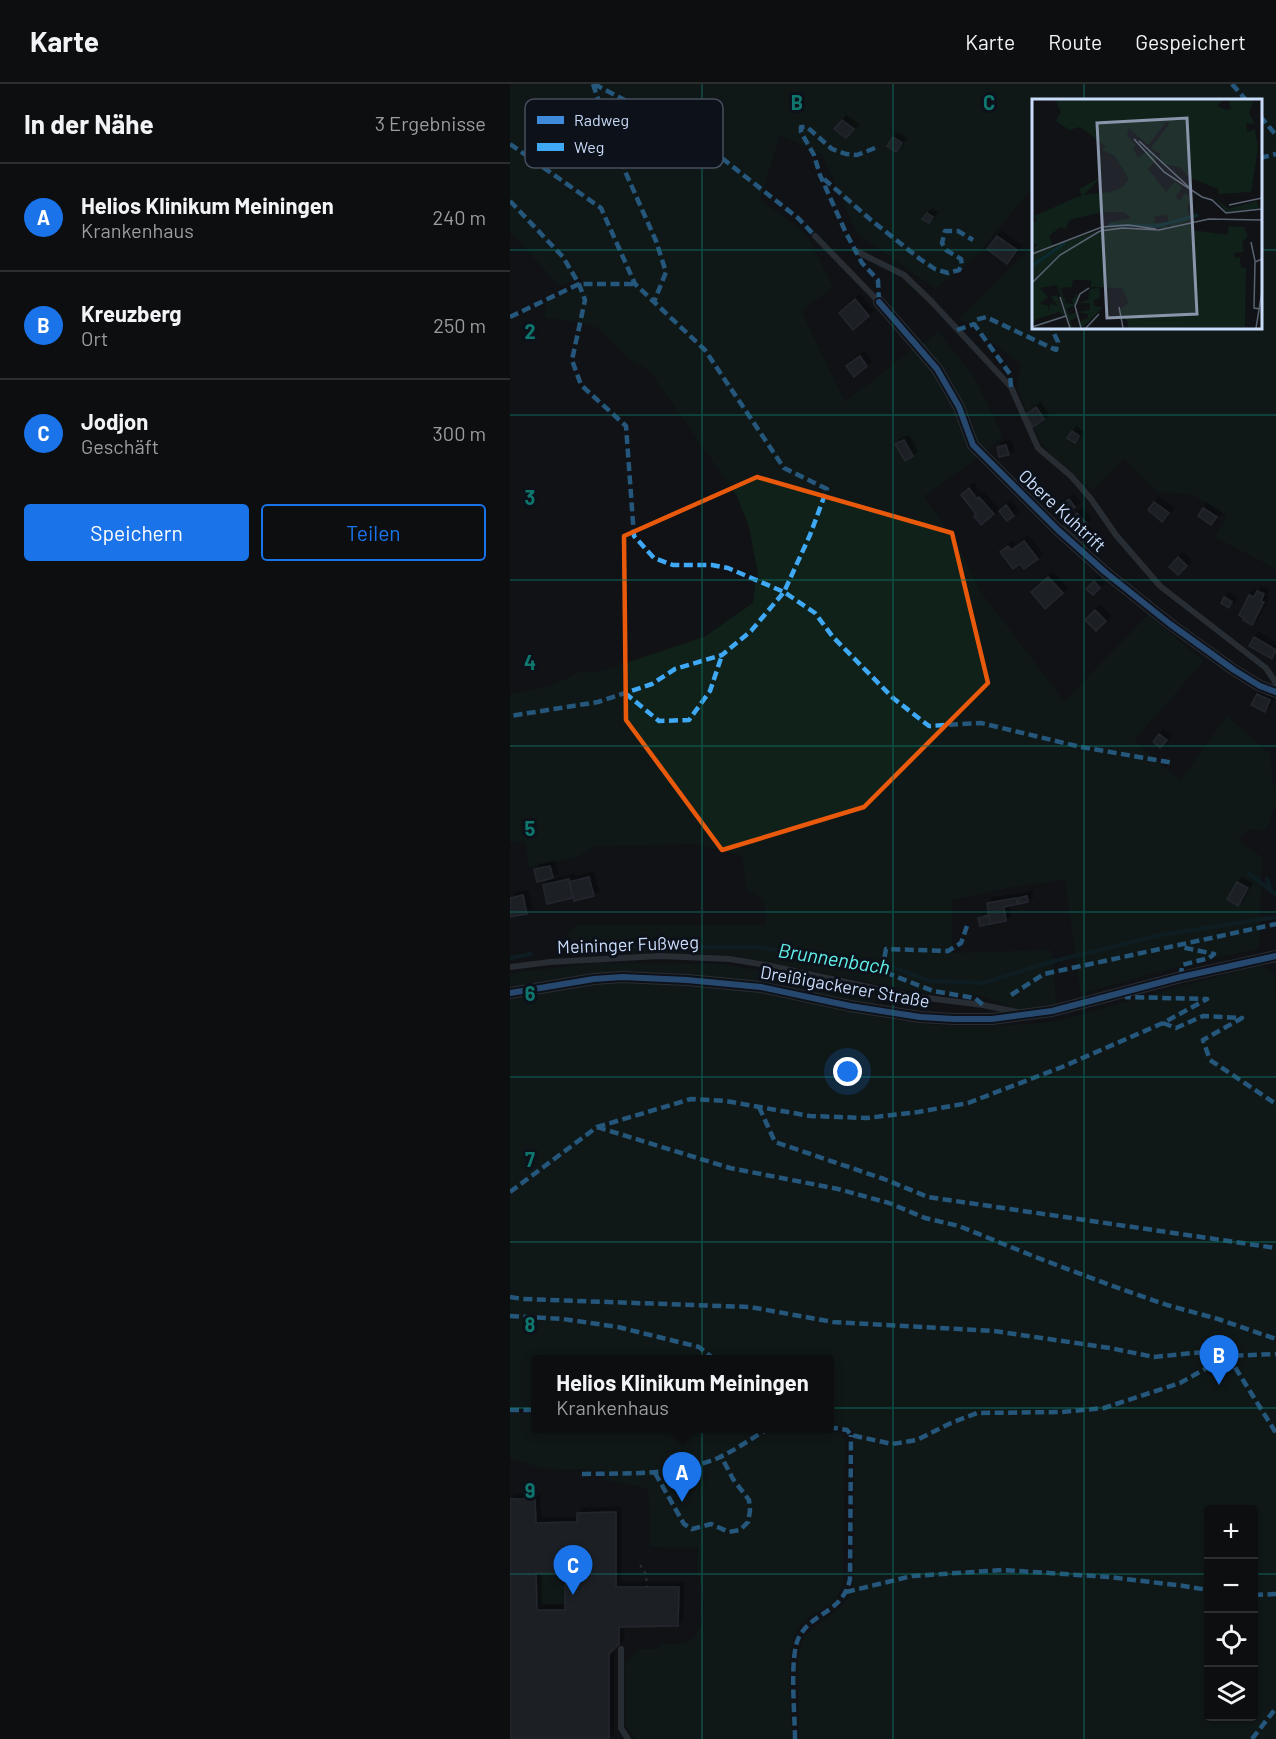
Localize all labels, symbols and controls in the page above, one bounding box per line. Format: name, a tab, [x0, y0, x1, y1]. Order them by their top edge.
text: Karte	[30, 24, 99, 58]
text: Karte	[965, 29, 1015, 54]
text: Route	[1048, 29, 1102, 54]
text: Gespeichert	[1135, 29, 1246, 54]
text: B	[791, 90, 803, 114]
text: C	[983, 90, 995, 114]
legend	[525, 99, 723, 168]
inset map	[1032, 99, 1261, 328]
text: In der Nähe	[24, 108, 154, 139]
text: Radweg	[574, 110, 629, 129]
text: 3 Ergebnisse	[375, 111, 486, 135]
text: Weg	[574, 137, 604, 156]
text: Helios Klinikum Meiningen	[81, 192, 334, 218]
text: A	[37, 205, 50, 229]
text: 240 m	[432, 205, 486, 229]
text: Krankenhaus	[81, 218, 194, 242]
text: Kreuzberg	[81, 300, 182, 326]
text: B	[37, 313, 50, 337]
text: 250 m	[433, 313, 486, 337]
text: 2	[524, 319, 536, 343]
text: Ort	[81, 326, 108, 350]
text: Jodjon	[81, 408, 148, 434]
text: C	[37, 421, 50, 445]
text: 300 m	[433, 421, 486, 445]
text: Geschäft	[81, 434, 159, 458]
street label: Obere Kuhtrift	[1015, 464, 1111, 556]
text: 3	[525, 485, 535, 509]
button: Speichern	[24, 504, 249, 561]
button: Teilen	[261, 504, 486, 561]
text: 4	[524, 650, 536, 674]
text: 5	[525, 816, 536, 840]
street label: Meininger Fußweg	[557, 931, 699, 957]
water label: Brunnenbach	[777, 937, 892, 979]
street label: Dreißigackerer Straße	[759, 960, 932, 1012]
text: 6	[525, 981, 536, 1005]
your location	[833, 1057, 862, 1086]
text: 7	[525, 1147, 535, 1171]
text: 8	[525, 1312, 536, 1336]
pin: B	[1200, 1336, 1238, 1385]
popup	[531, 1355, 834, 1433]
text: Helios Klinikum Meiningen	[556, 1369, 809, 1395]
text: Krankenhaus	[556, 1395, 669, 1419]
pin: A	[662, 1452, 702, 1502]
text: 9	[525, 1478, 535, 1502]
map controls	[1204, 1505, 1258, 1721]
button: +	[1204, 1505, 1258, 1559]
pin: C	[554, 1546, 592, 1595]
button: −	[1204, 1559, 1258, 1613]
button: locate	[1204, 1613, 1258, 1667]
button: layers	[1204, 1667, 1258, 1721]

